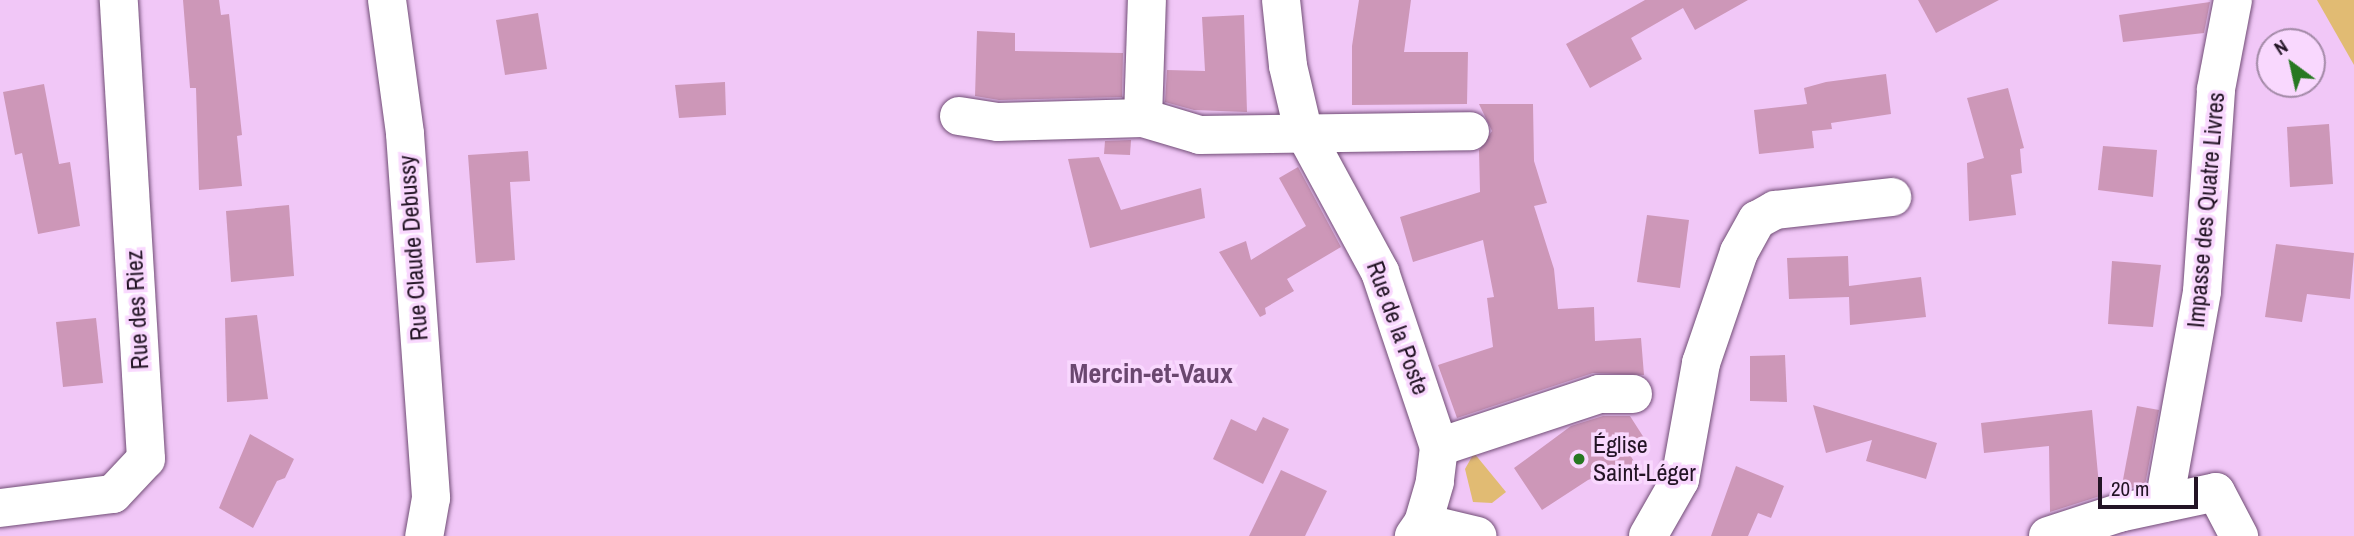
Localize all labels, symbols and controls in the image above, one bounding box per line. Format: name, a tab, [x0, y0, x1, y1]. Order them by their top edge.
north arrow	[2256, 28, 2326, 98]
text: N	[2269, 33, 2292, 61]
street label: Impasse des Quatre Livres	[2181, 91, 2231, 329]
street label: Rue Claude Debussy	[392, 154, 434, 342]
street label: Rue des Riez	[119, 250, 155, 370]
street label: Rue de la Poste	[1361, 257, 1435, 399]
district label: Mercin-et-Vaux	[1069, 356, 1233, 390]
place label: Église Saint-Léger	[1593, 431, 1696, 487]
marker: Église Saint-Léger	[1571, 451, 1587, 467]
scale bar	[2102, 462, 2202, 506]
text: 20 m	[2111, 474, 2149, 503]

